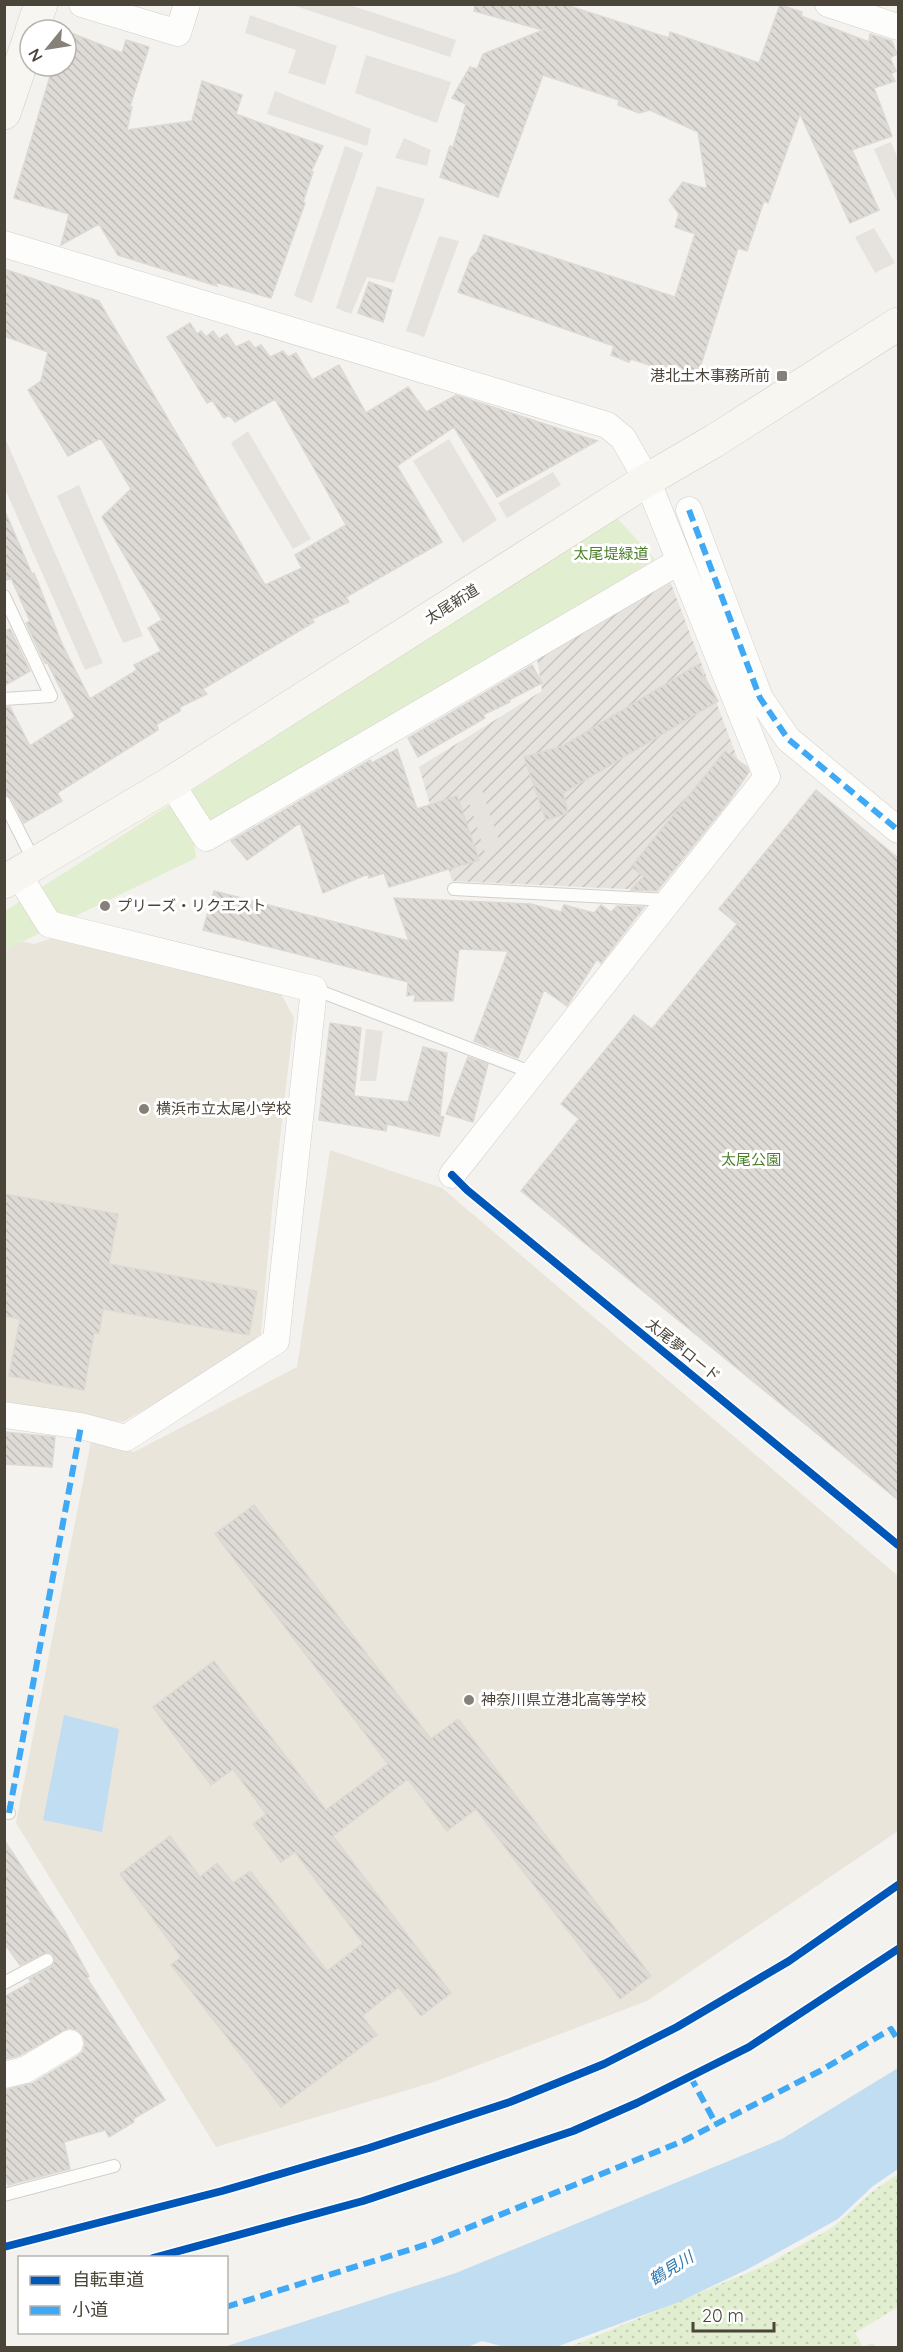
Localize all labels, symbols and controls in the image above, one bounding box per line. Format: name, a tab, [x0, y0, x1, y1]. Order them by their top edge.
north arrow	[18, 18, 78, 78]
text: N	[23, 45, 47, 66]
place label: 港北土木事務所前	[650, 366, 770, 385]
marker: 港北土木事務所前	[775, 369, 789, 383]
park label: 太尾堤緑道	[573, 544, 649, 563]
street label: 太尾新道	[421, 580, 482, 628]
place label: プリーズ・リクエスト	[117, 896, 266, 915]
marker: プリーズ・リクエスト	[98, 899, 112, 913]
place label: 横浜市立太尾小学校	[156, 1099, 291, 1118]
marker: 横浜市立太尾小学校	[137, 1102, 151, 1116]
park label: 太尾公園	[721, 1150, 781, 1169]
street label: 太尾夢ロード	[642, 1314, 724, 1385]
place label: 神奈川県立港北高等学校	[481, 1690, 646, 1709]
marker: 神奈川県立港北高等学校	[462, 1693, 476, 1707]
water label: 鶴見川	[645, 2246, 698, 2289]
legend	[18, 2256, 228, 2334]
text: 自転車道	[72, 2268, 144, 2291]
scale bar	[693, 2295, 774, 2333]
text: 小道	[72, 2298, 108, 2321]
text: 20 m	[702, 2304, 744, 2327]

